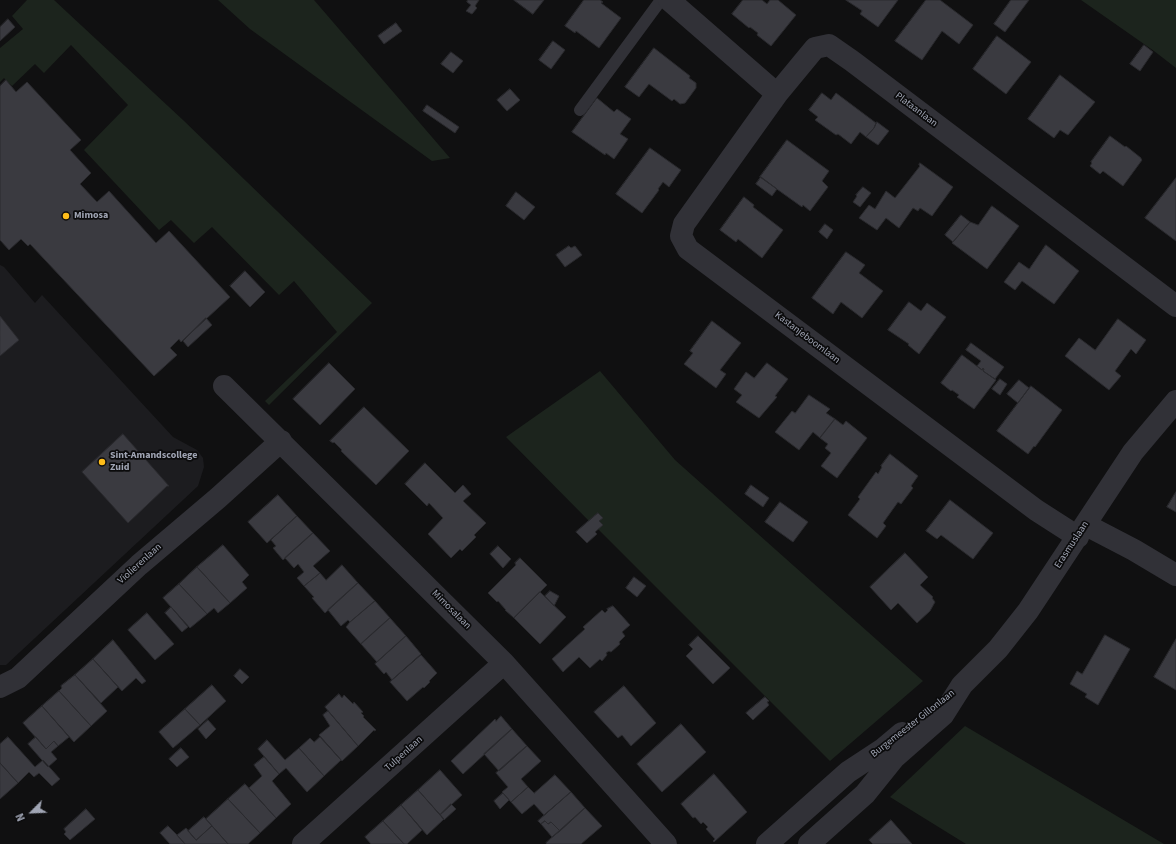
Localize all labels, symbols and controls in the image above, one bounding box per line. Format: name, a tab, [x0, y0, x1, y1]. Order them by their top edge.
street label: Plataanlaan	[892, 90, 940, 130]
place label: Mimosa	[74, 210, 108, 222]
marker: Mimosa	[61, 211, 71, 221]
street label: Kastanjeboomlaan	[772, 310, 842, 366]
place label: Sint-Amandscollege Zuid	[110, 450, 197, 474]
marker: Sint-Amandscollege Zuid	[97, 457, 107, 467]
street label: Erasmuslaan	[1052, 519, 1092, 571]
street label: Violierenlaan	[116, 541, 164, 587]
street label: Mimosalaan	[429, 588, 473, 632]
street label: Burgemeester Gillonlaan	[869, 688, 957, 760]
street label: Tulpenlaan	[383, 734, 425, 774]
north arrow	[12, 792, 52, 832]
text: N	[12, 811, 29, 823]

